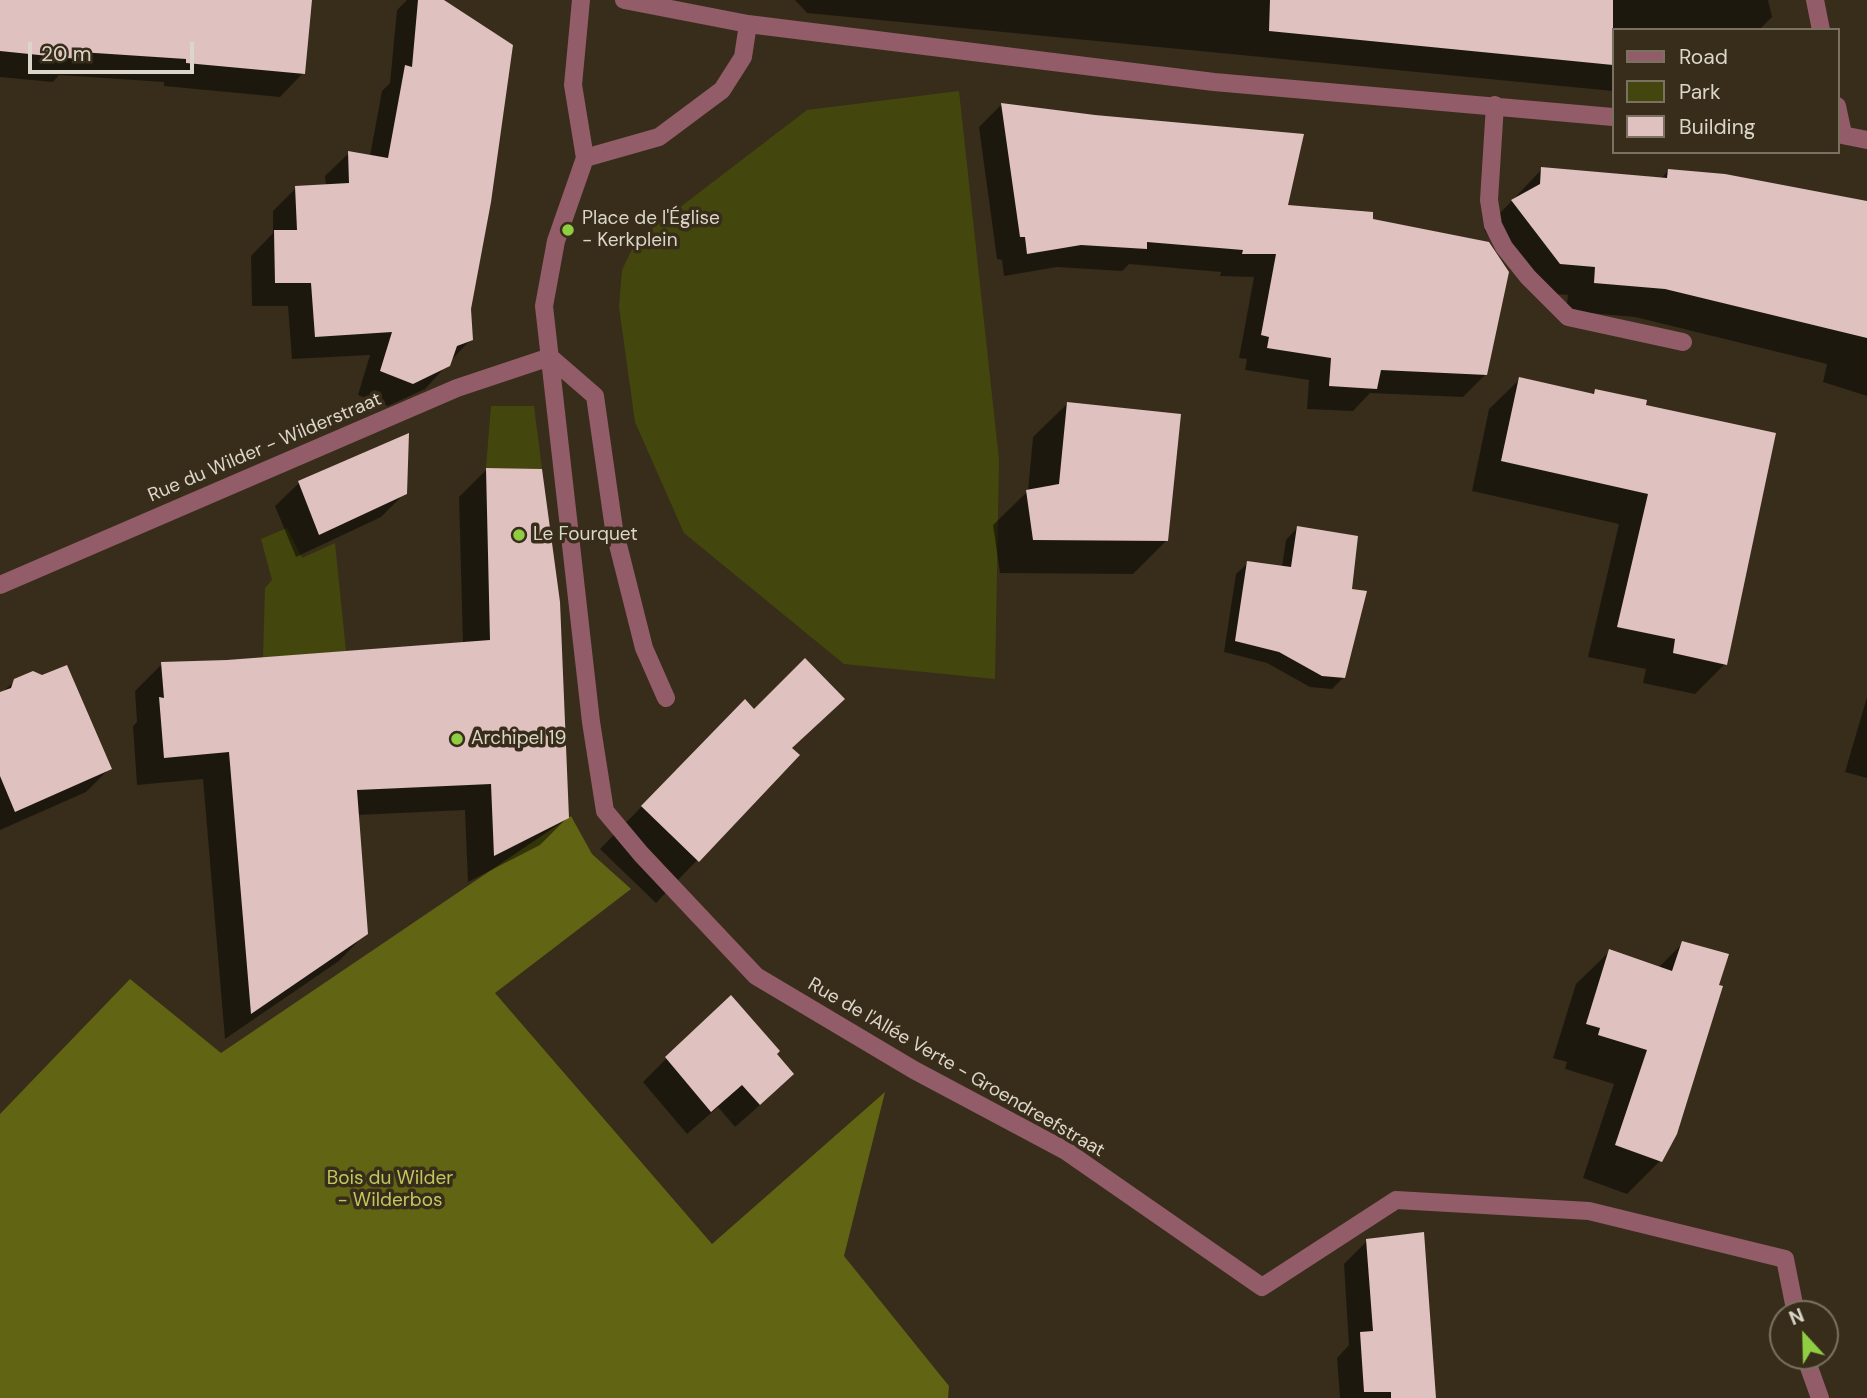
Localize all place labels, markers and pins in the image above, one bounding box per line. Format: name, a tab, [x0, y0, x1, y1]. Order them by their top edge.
place label: Place de l'Église - Kerkplein	[582, 208, 720, 252]
marker: Place de l'Église - Kerkplein	[560, 222, 576, 238]
place label: Le Fourquet	[533, 524, 638, 546]
marker: Le Fourquet	[511, 527, 527, 543]
place label: Archipel 19	[471, 728, 566, 750]
marker: Archipel 19	[449, 731, 465, 747]

